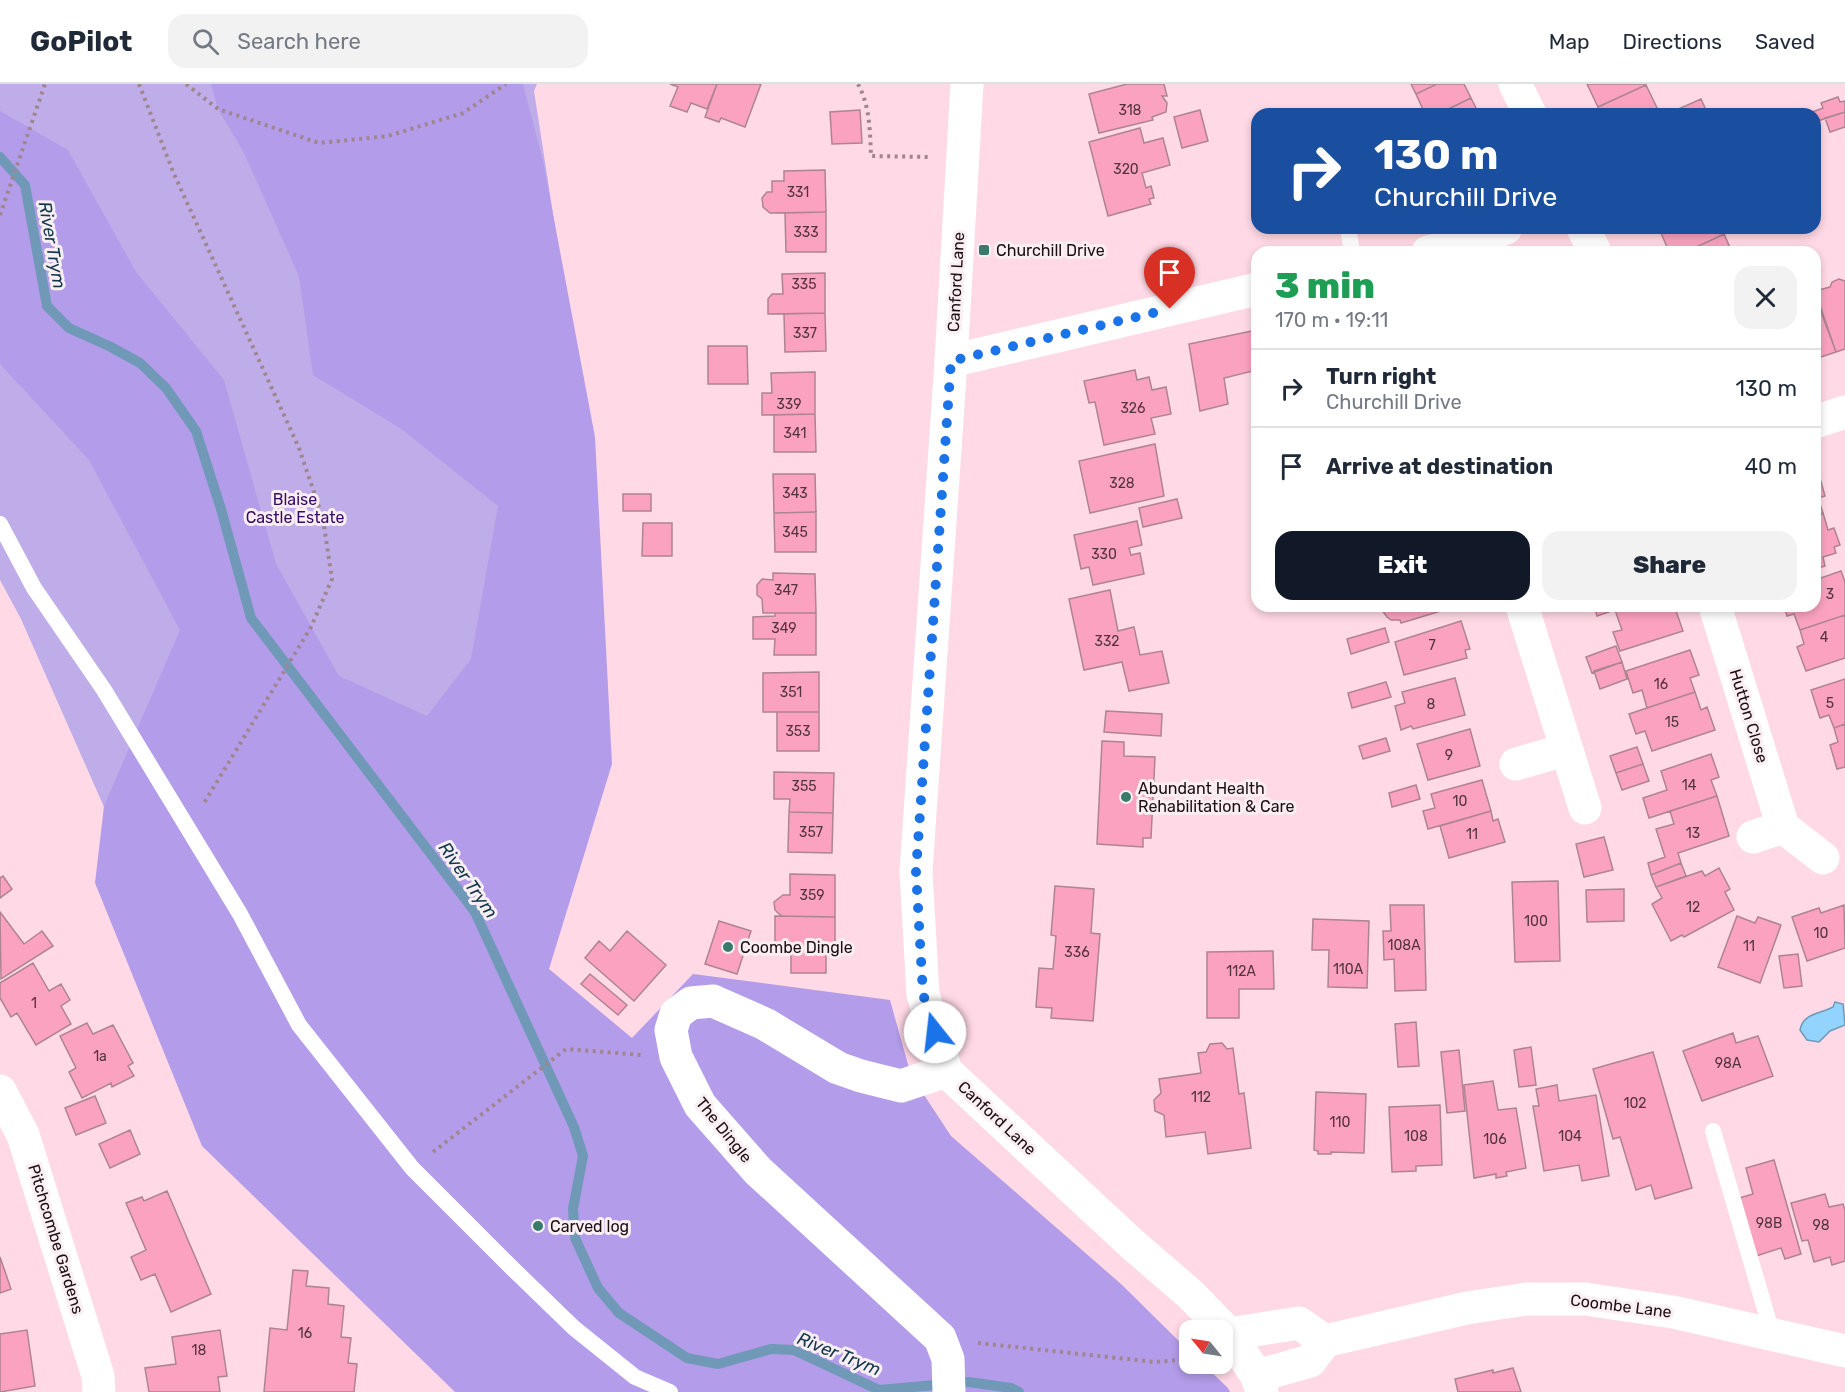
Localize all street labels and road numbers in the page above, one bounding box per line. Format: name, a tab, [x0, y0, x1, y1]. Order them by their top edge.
street label: Canford Lane	[944, 231, 968, 332]
street label: Hutton Close	[1726, 667, 1772, 765]
street label: Canford Lane	[954, 1077, 1040, 1159]
street label: The Dingle	[692, 1093, 756, 1167]
street label: Pitchcombe Gardens	[24, 1162, 88, 1316]
street label: Coombe Lane	[1569, 1290, 1673, 1322]

